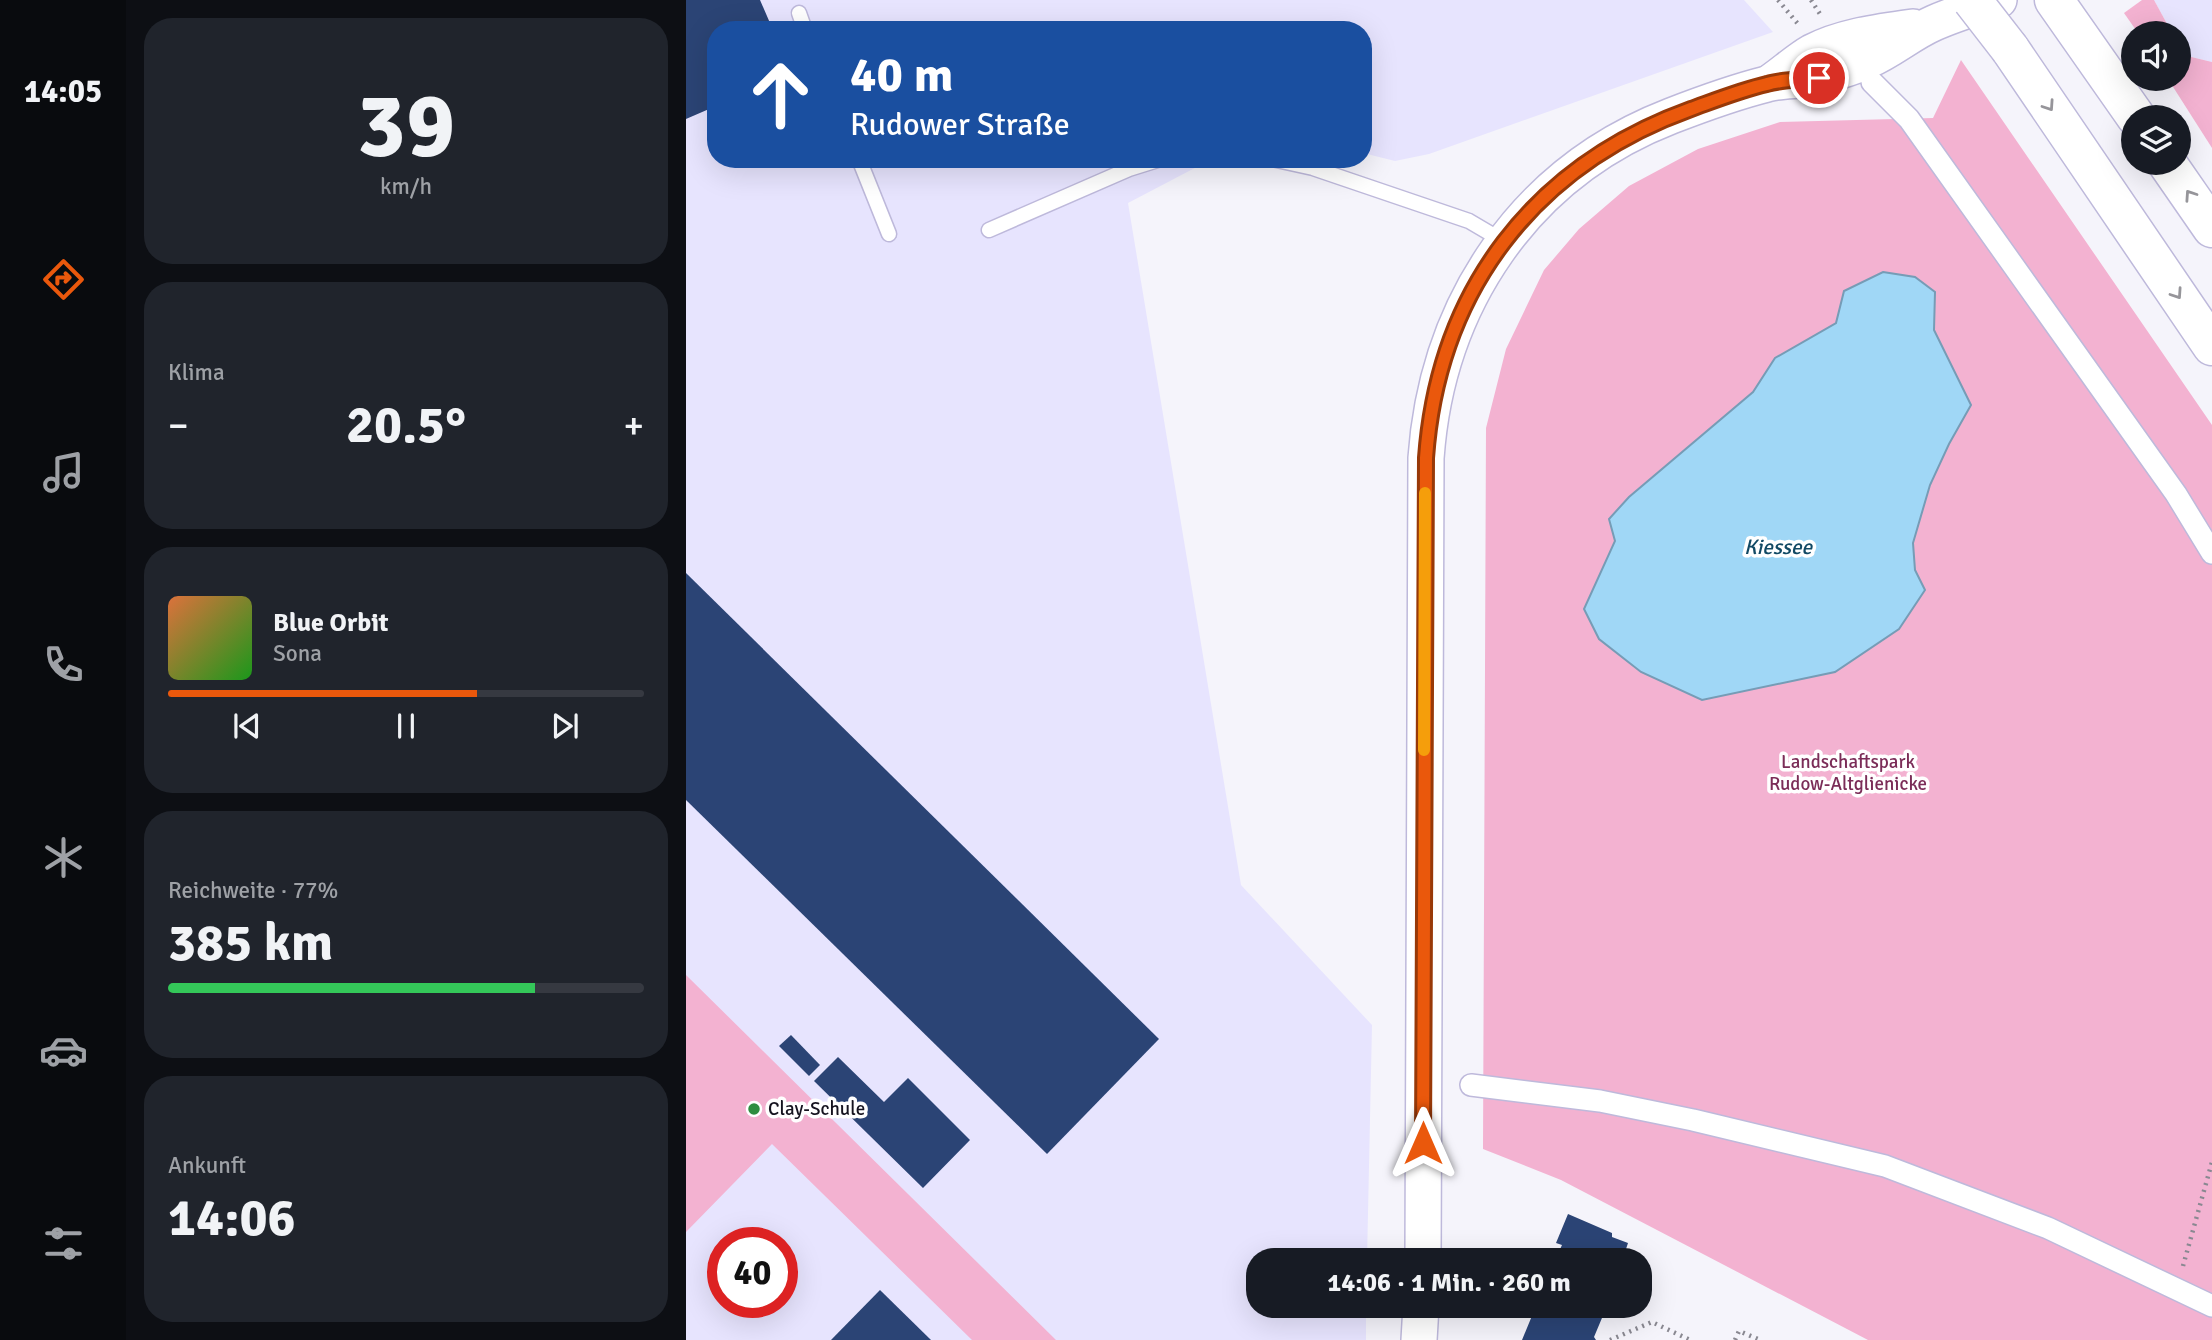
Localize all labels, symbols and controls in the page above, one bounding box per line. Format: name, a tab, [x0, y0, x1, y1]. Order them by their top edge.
map controls	[2121, 21, 2191, 175]
button: sound	[2121, 21, 2191, 91]
text: 40 m	[850, 45, 953, 105]
pin	[1789, 48, 1849, 108]
icon: ahead	[735, 49, 826, 140]
icon: arrive	[1800, 59, 1838, 97]
text: 39	[357, 70, 455, 183]
text: 14:05	[24, 72, 102, 111]
one-way arrow	[2041, 98, 2054, 111]
text: Rudower Straße	[850, 105, 1070, 144]
button: layers	[2121, 105, 2191, 175]
text: km/h	[380, 172, 432, 201]
one-way arrow	[2186, 190, 2198, 203]
icon: directions	[39, 255, 88, 304]
one-way arrow	[2169, 286, 2182, 299]
text: Klima	[168, 358, 225, 387]
text: 20.5°	[346, 393, 466, 457]
text: −	[168, 402, 189, 449]
text: +	[623, 402, 644, 449]
icon: music	[39, 448, 88, 497]
water label: Kiessee	[1744, 534, 1814, 560]
text: Blue Orbit	[273, 607, 389, 639]
text: Sona	[273, 639, 322, 668]
icon: phone	[39, 640, 88, 689]
icon: previous	[228, 707, 266, 745]
icon: pause	[387, 707, 425, 745]
icon: next	[546, 707, 584, 745]
park label: Landschaftspark Rudow-Altglienicke	[1769, 750, 1927, 796]
icon: climate	[39, 833, 88, 882]
text: Reichweite · 77%	[168, 876, 338, 905]
text: 385 km	[168, 911, 333, 975]
icon: car	[39, 1026, 88, 1075]
place label: Clay-Schule	[768, 1097, 865, 1121]
marker: Clay-Schule	[746, 1101, 762, 1117]
position arrow	[1386, 1106, 1460, 1180]
text: Ankunft	[168, 1151, 246, 1180]
text: 14:06	[168, 1186, 296, 1250]
icon: filters	[39, 1219, 88, 1268]
speed limit sign: 40	[707, 1227, 798, 1318]
text: 14:06 · 1 Min. · 260 m	[1327, 1267, 1571, 1299]

